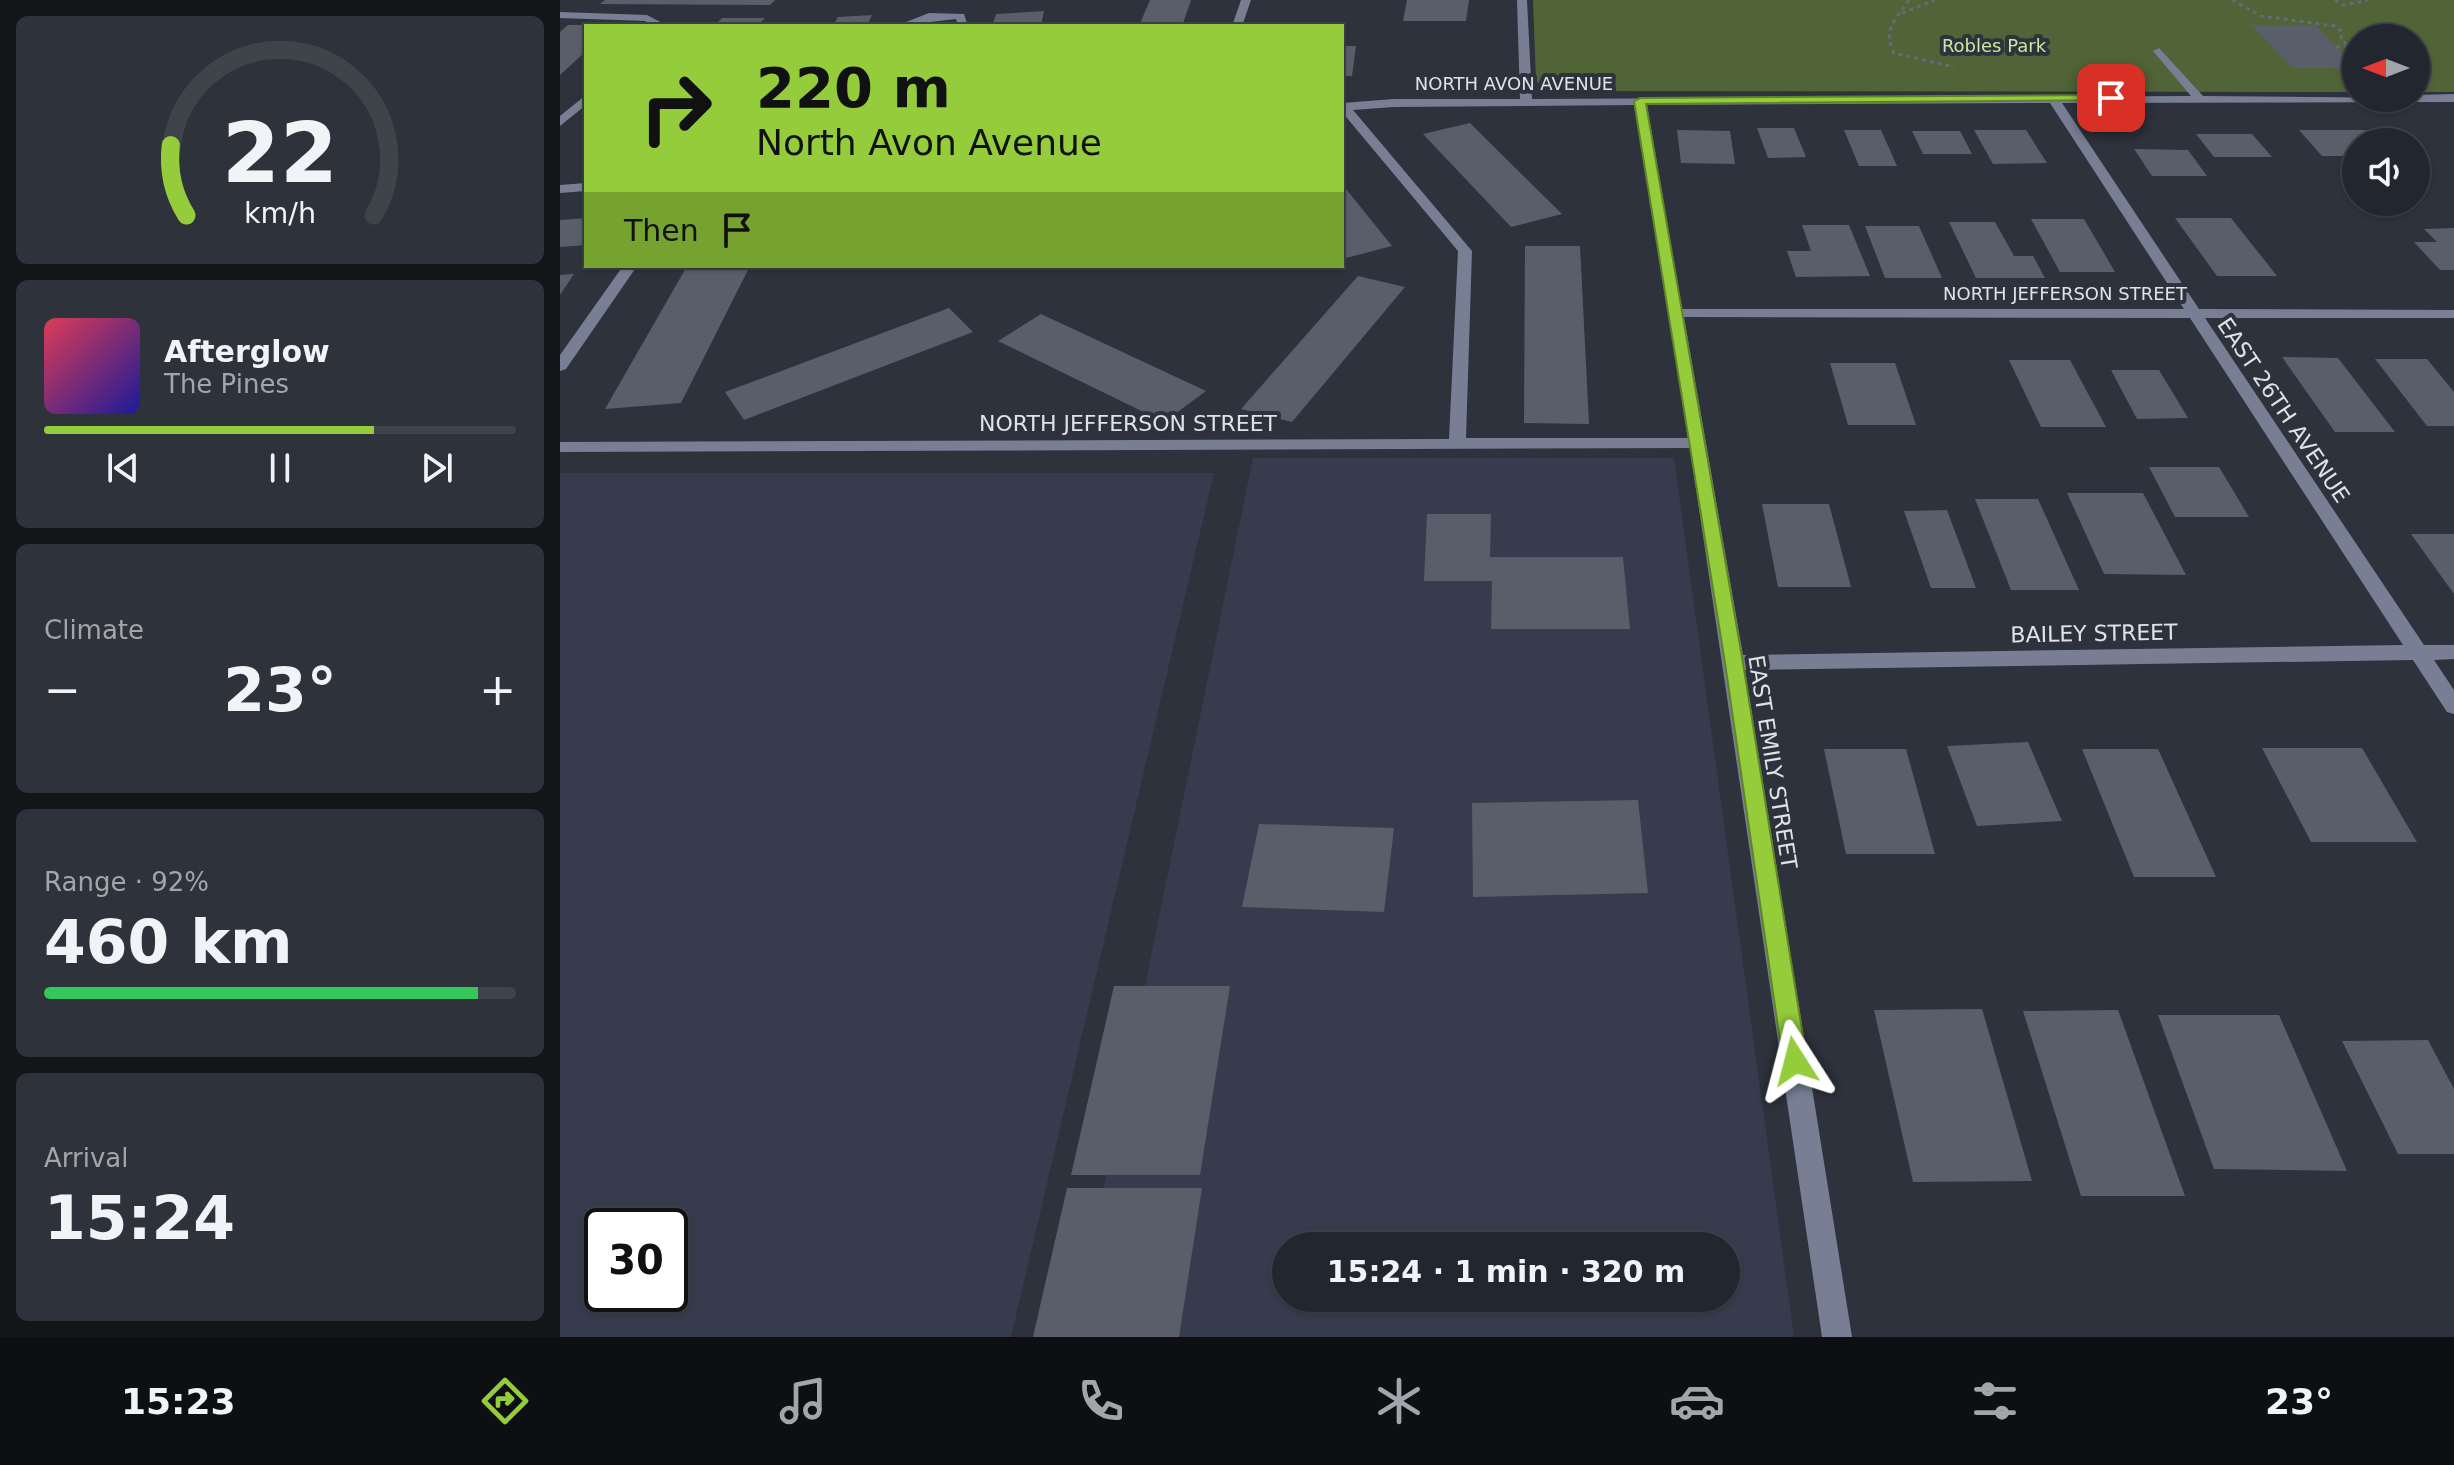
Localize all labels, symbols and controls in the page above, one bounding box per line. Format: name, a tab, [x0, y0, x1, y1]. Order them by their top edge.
north arrow	[2342, 24, 2430, 112]
map controls	[2342, 24, 2430, 216]
park label: Robles Park	[1942, 35, 2047, 56]
text: 220 m	[756, 55, 951, 120]
icon: right	[624, 56, 728, 160]
pin	[2077, 64, 2145, 132]
street label: NORTH AVON AVENUE	[1415, 73, 1613, 94]
icon: arrive	[2089, 76, 2133, 120]
text: 22	[222, 105, 338, 202]
text: North Avon Avenue	[756, 122, 1102, 163]
button: sound	[2342, 128, 2430, 216]
text: km/h	[244, 196, 316, 230]
icon: arrive	[715, 208, 759, 252]
text: Then	[624, 213, 699, 248]
street label: NORTH JEFFERSON STREET	[1943, 283, 2188, 304]
street label: EAST 26TH AVENUE	[2212, 313, 2355, 507]
text: Afterglow	[164, 334, 330, 369]
text: The Pines	[164, 369, 289, 399]
street label: NORTH JEFFERSON STREET	[979, 411, 1278, 436]
icon: previous	[101, 446, 145, 490]
icon: pause	[258, 446, 302, 490]
icon: next	[415, 446, 459, 490]
text: Climate	[44, 615, 144, 645]
street label: BAILEY STREET	[2010, 620, 2178, 647]
street label: EAST EMILY STREET	[1743, 653, 1802, 871]
text: 23°	[223, 655, 337, 725]
text: −	[44, 664, 81, 715]
text: +	[479, 664, 516, 715]
text: Range · 92%	[44, 867, 209, 897]
text: 460 km	[44, 907, 293, 977]
position arrow	[1753, 1019, 1837, 1103]
text: Arrival	[44, 1143, 128, 1173]
text: 15:24	[44, 1183, 235, 1253]
speed limit sign: 30	[584, 1208, 688, 1312]
text: 15:24 · 1 min · 320 m	[1327, 1254, 1685, 1289]
icon: directions	[477, 1373, 533, 1429]
icon: music	[775, 1373, 831, 1429]
icon: phone	[1073, 1373, 1129, 1429]
icon: climate	[1371, 1373, 1427, 1429]
icon: car	[1669, 1373, 1725, 1429]
icon: filters	[1967, 1373, 2023, 1429]
text: 15:23	[121, 1381, 236, 1422]
text: 23°	[2265, 1381, 2333, 1422]

